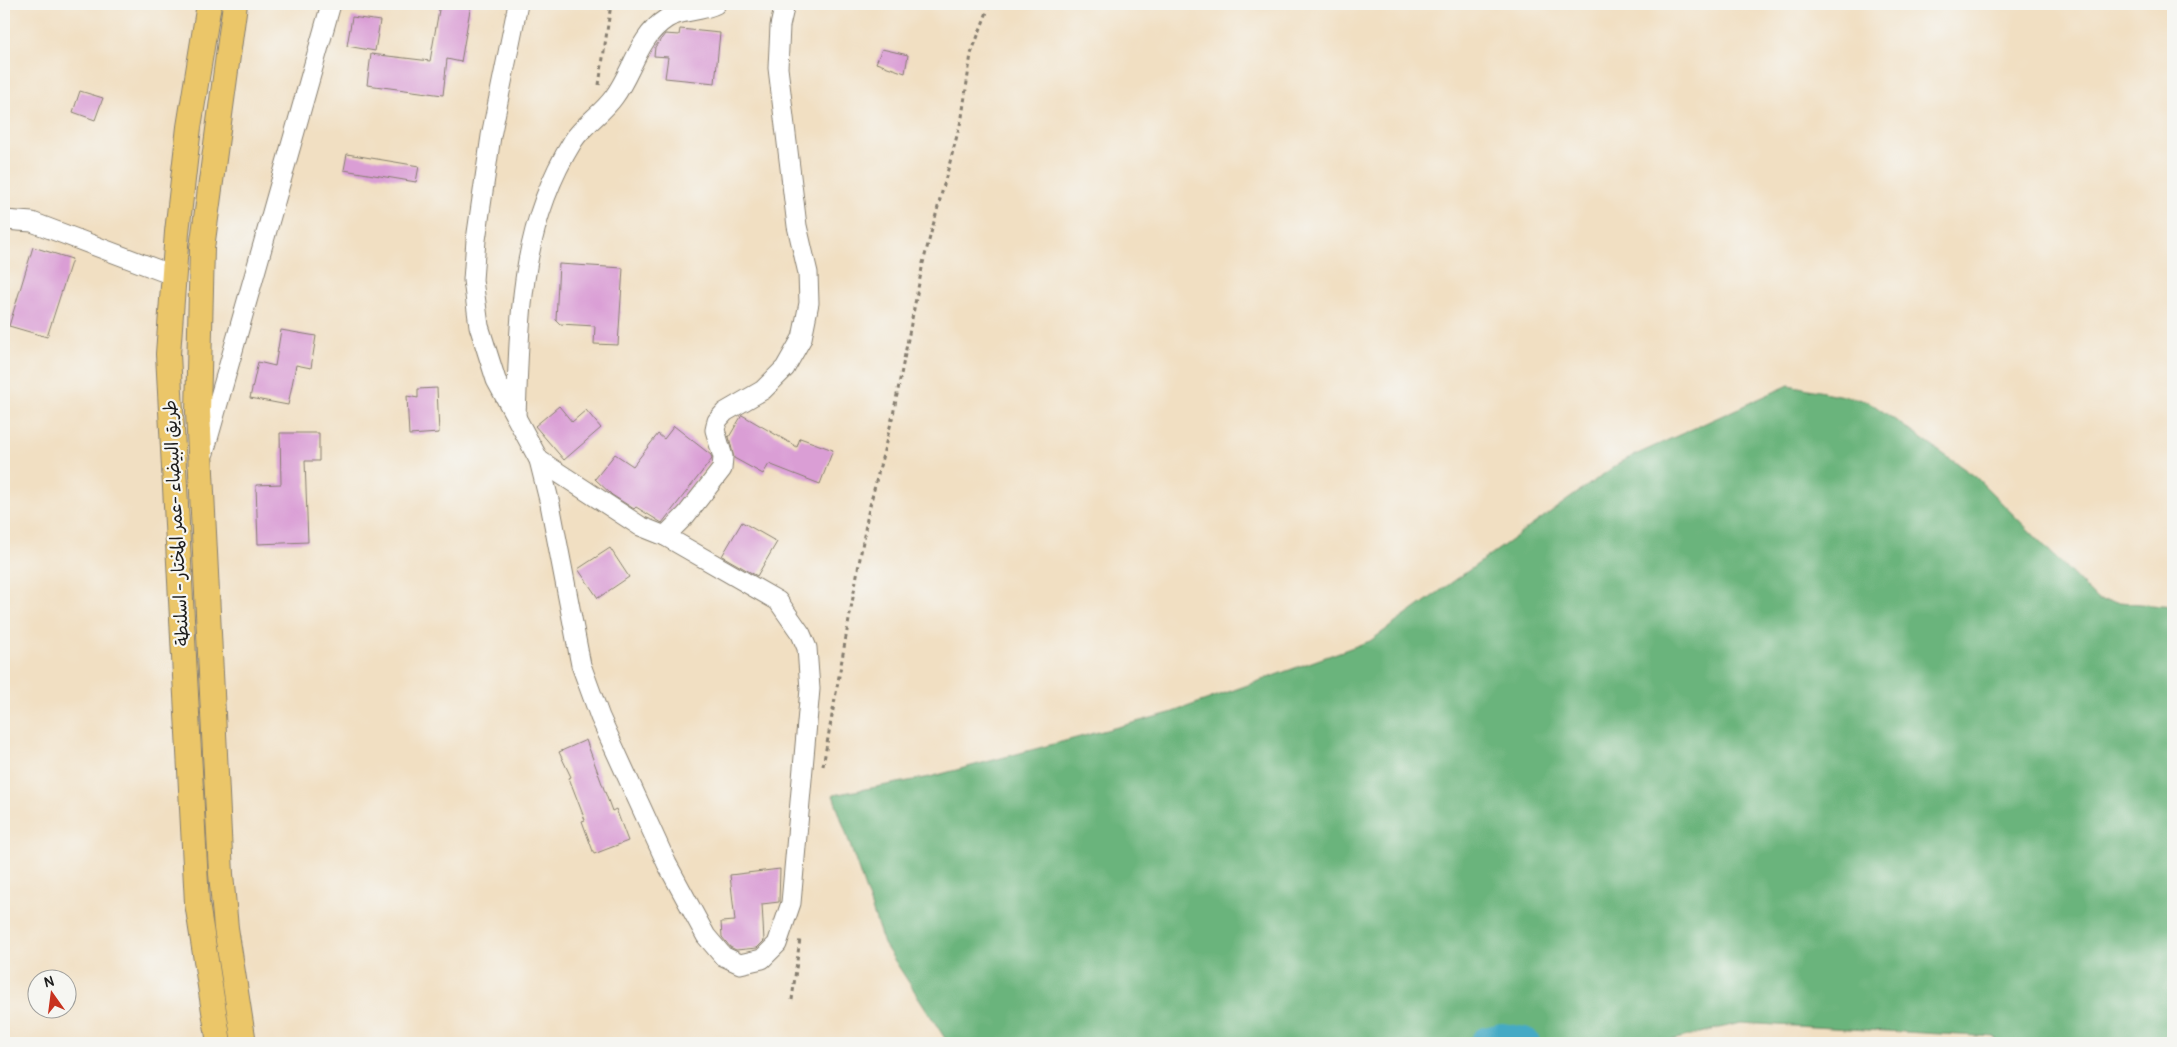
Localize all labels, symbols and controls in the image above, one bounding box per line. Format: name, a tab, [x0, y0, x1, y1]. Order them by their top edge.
street label: طريق البيضاء -عمر المختار - اسلنطة	[159, 399, 194, 647]
north arrow	[28, 970, 78, 1020]
text: N	[42, 972, 56, 991]

